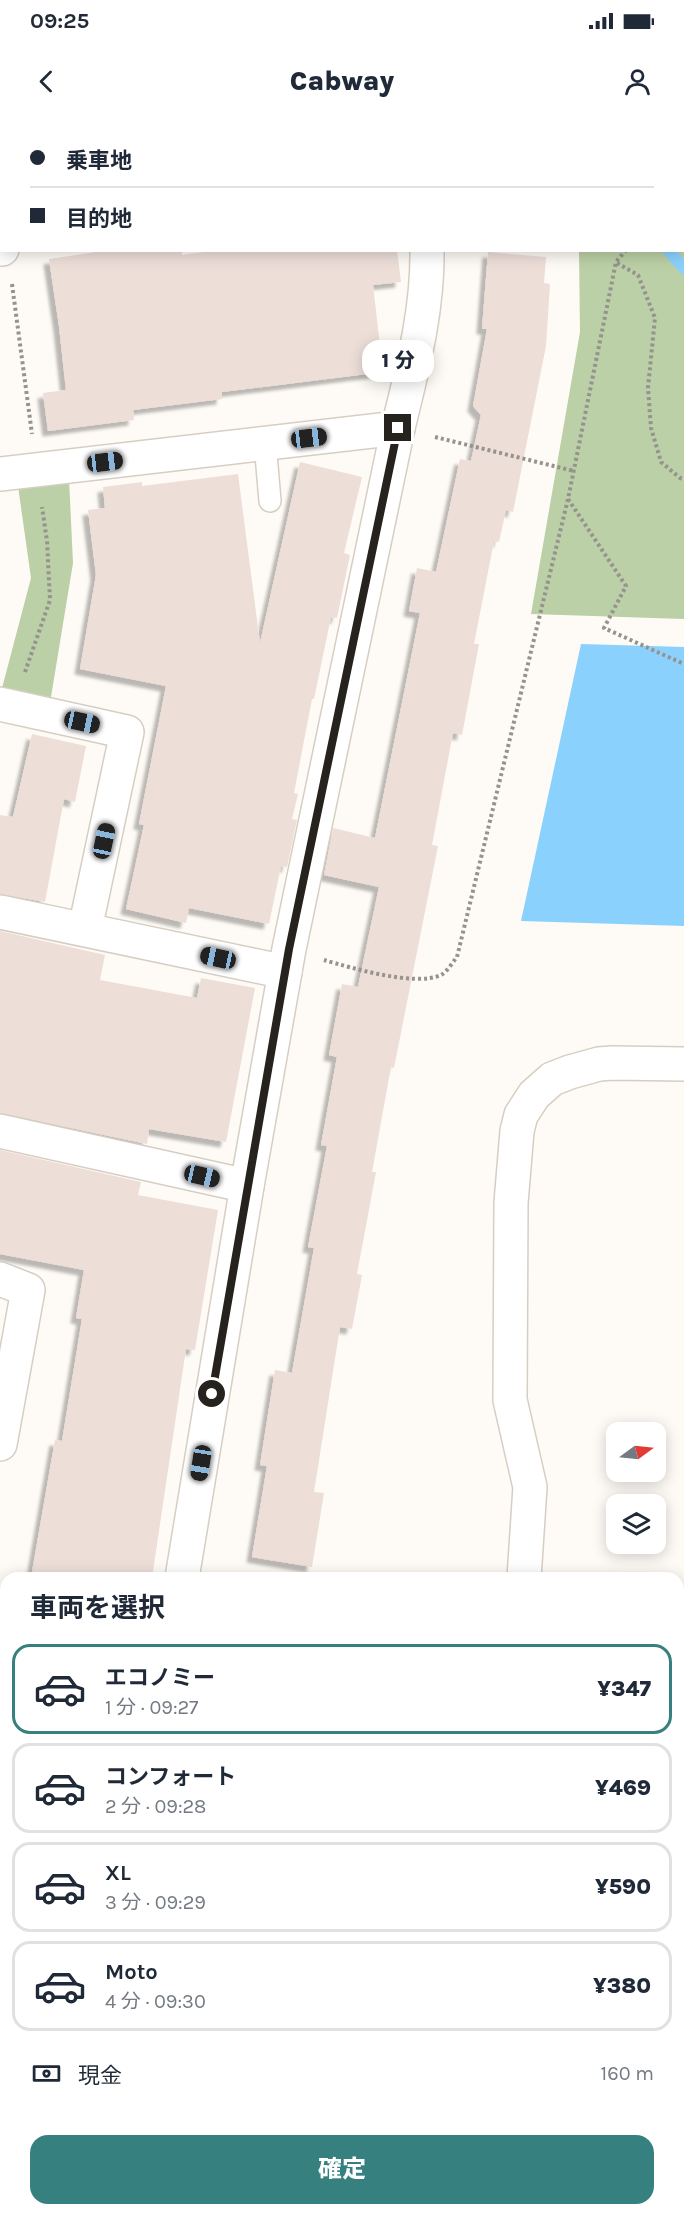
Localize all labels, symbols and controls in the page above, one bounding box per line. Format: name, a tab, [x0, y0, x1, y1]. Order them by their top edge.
text: 09:25	[30, 8, 89, 34]
icon: back	[30, 65, 63, 98]
text: Cabway	[290, 65, 394, 97]
icon: person	[621, 65, 654, 98]
text: 乗車地	[66, 148, 132, 174]
text: 目的地	[66, 206, 132, 232]
callout: 1 分	[362, 341, 434, 383]
text: 1 分	[381, 349, 415, 372]
route end	[384, 414, 411, 441]
car	[290, 427, 328, 449]
car	[86, 451, 124, 473]
car	[63, 709, 101, 735]
car	[91, 822, 117, 860]
car	[199, 945, 237, 971]
car	[182, 1163, 222, 1189]
route start	[198, 1380, 225, 1407]
north arrow	[606, 1422, 666, 1482]
map controls	[606, 1422, 666, 1554]
car	[189, 1444, 213, 1482]
button: layers	[606, 1494, 666, 1554]
text: 車両を選択	[30, 1592, 165, 1624]
icon: car	[33, 1662, 87, 1716]
text: エコノミー	[105, 1665, 215, 1691]
text: ¥347	[597, 1676, 651, 1702]
text: 1 分 · 09:27	[105, 1696, 199, 1719]
icon: car	[33, 1761, 87, 1815]
text: コンフォート	[105, 1764, 236, 1790]
text: ¥469	[595, 1775, 651, 1801]
text: 2 分 · 09:28	[105, 1795, 206, 1818]
icon: car	[33, 1860, 87, 1914]
text: XL	[105, 1860, 131, 1886]
text: ¥590	[595, 1874, 651, 1900]
text: 3 分 · 09:29	[105, 1891, 206, 1914]
icon: car	[33, 1959, 87, 2013]
text: Moto	[105, 1959, 158, 1985]
text: ¥380	[593, 1973, 651, 1999]
text: 4 分 · 09:30	[105, 1990, 206, 2013]
icon: cash	[30, 2057, 63, 2090]
text: 160 m	[601, 2062, 654, 2085]
text: 現金	[78, 2063, 122, 2089]
button: 確定	[30, 2135, 654, 2204]

